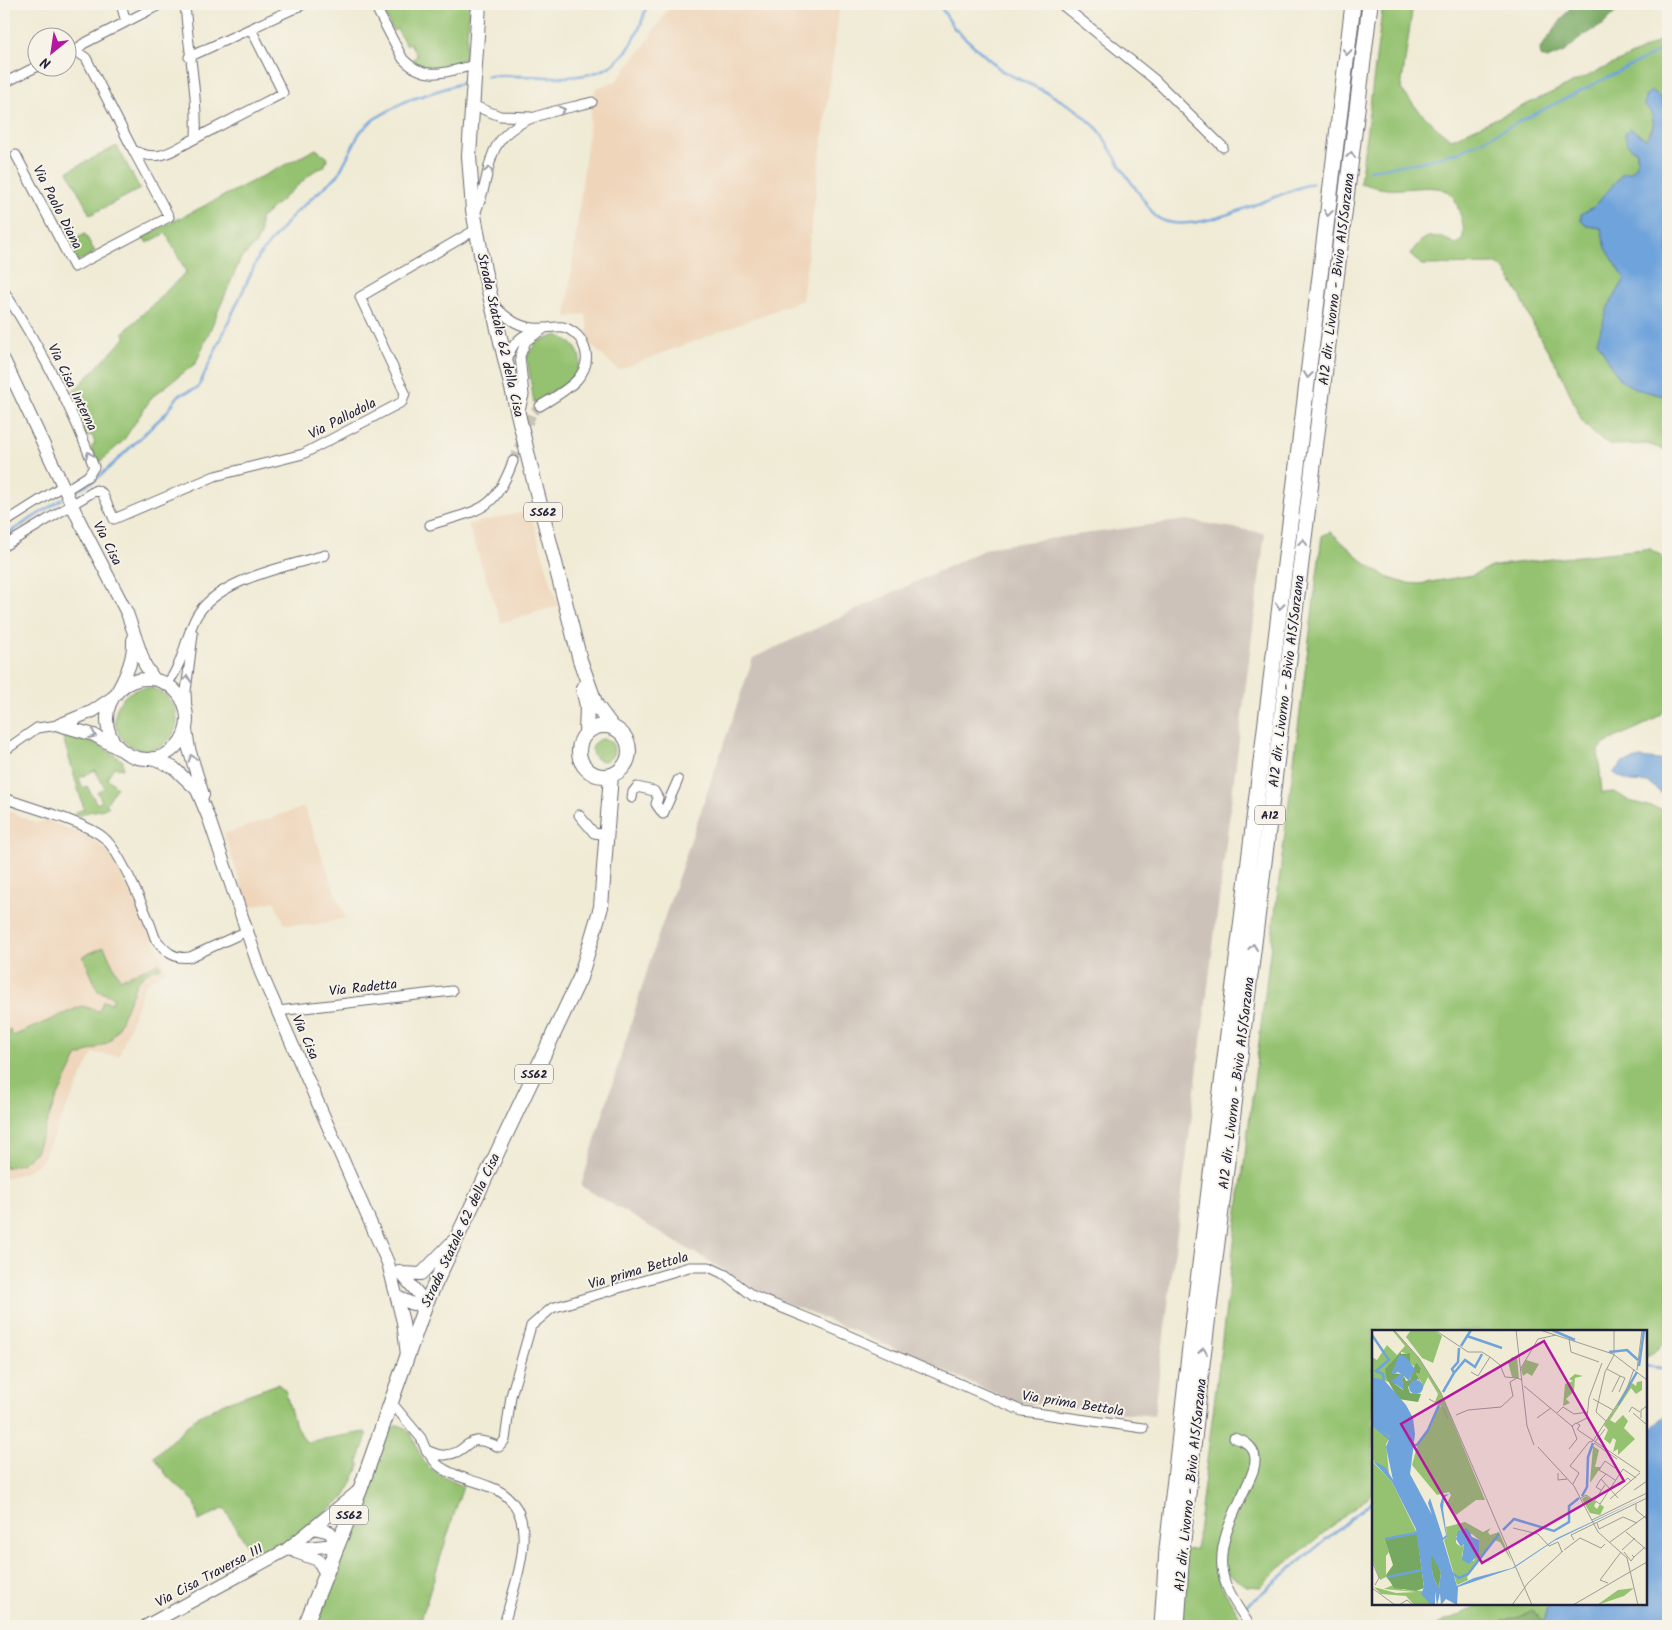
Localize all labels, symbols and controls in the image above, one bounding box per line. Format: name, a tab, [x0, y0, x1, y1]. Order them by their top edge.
north arrow	[28, 28, 78, 78]
one-way arrow	[1342, 48, 1353, 56]
text: N	[37, 51, 55, 74]
one-way arrow	[557, 105, 566, 116]
one-way arrow	[1345, 151, 1356, 159]
street label: Via Paolo Diana	[26, 162, 88, 253]
one-way arrow	[483, 166, 494, 174]
street label: A12 dir. Livorno - Bivio A15/Sarzana	[1313, 172, 1361, 387]
one-way arrow	[1323, 210, 1334, 218]
street label: Strada Statale 62 della Cisa	[470, 251, 530, 420]
street label: Via Cisa Interna	[41, 340, 103, 435]
one-way arrow	[1303, 371, 1314, 379]
street label: Via Pallodola	[305, 392, 380, 445]
one-way arrow	[85, 452, 95, 460]
road number: SS62	[524, 502, 562, 522]
street label: Via Cisa	[87, 517, 128, 569]
one-way arrow	[1297, 538, 1308, 546]
street label: A12 dir. Livorno - Bivio A15/Sarzana	[1263, 574, 1311, 789]
one-way arrow	[1275, 602, 1286, 610]
one-way arrow	[181, 675, 192, 683]
one-way arrow	[88, 729, 97, 740]
one-way arrow	[188, 754, 198, 763]
road number: A12	[1255, 806, 1285, 824]
one-way arrow	[1247, 943, 1258, 951]
street label: Via Radetta	[328, 973, 398, 1003]
street label: A12 dir. Livorno - Bivio A15/Sarzana	[1213, 976, 1261, 1191]
street label: Via Cisa	[285, 1011, 325, 1063]
road number: SS62	[515, 1064, 553, 1084]
street label: Strada Statale 62 della Cisa	[415, 1150, 506, 1311]
street label: Via prima Bettola	[586, 1246, 691, 1296]
inset map	[1372, 1330, 1647, 1605]
one-way arrow	[1197, 1347, 1208, 1355]
street label: A12 dir. Livorno - Bivio A15/Sarzana	[1169, 1378, 1213, 1593]
street label: Via prima Bettola	[1020, 1385, 1126, 1423]
road number: SS62	[330, 1506, 368, 1524]
street label: Via Cisa Traversa III	[152, 1538, 267, 1614]

